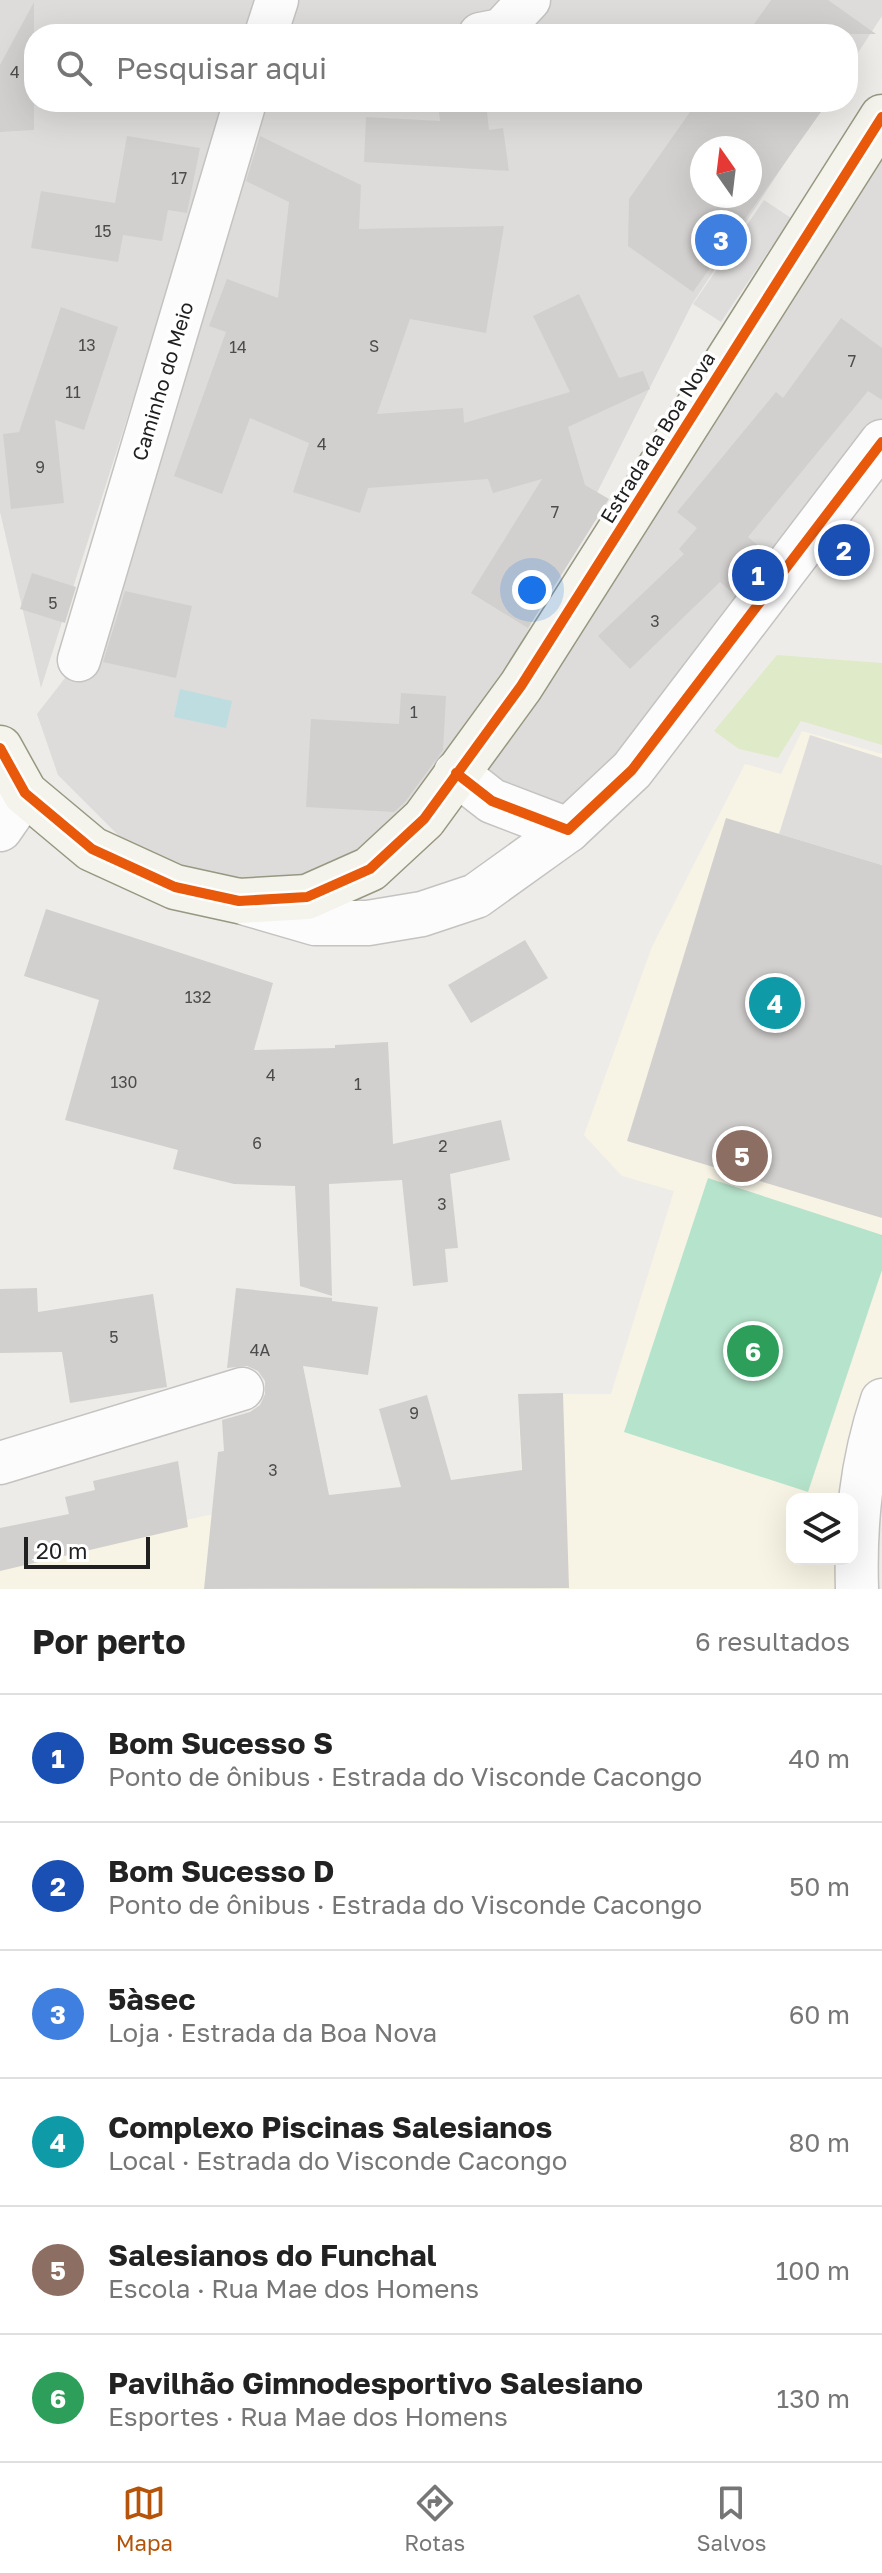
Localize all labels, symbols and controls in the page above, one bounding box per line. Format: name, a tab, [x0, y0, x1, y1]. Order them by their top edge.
search box	[24, 24, 858, 112]
icon: search	[52, 46, 96, 90]
text: Pesquisar aqui	[116, 50, 327, 86]
house number: 4	[10, 62, 20, 82]
north arrow	[690, 136, 762, 208]
house number: 17	[171, 168, 187, 188]
pin: 3	[695, 210, 747, 270]
house number: 15	[94, 221, 112, 241]
street label: Caminho do Meio	[126, 299, 198, 463]
house number: 13	[78, 335, 96, 355]
house number: S	[369, 336, 379, 356]
house number: 14	[229, 337, 247, 357]
street label: Estrada da Boa Nova	[595, 347, 719, 527]
house number: 7	[848, 351, 856, 371]
house number: 11	[65, 382, 81, 402]
house number: 4	[317, 434, 327, 454]
house number: 9	[35, 457, 45, 477]
house number: 7	[551, 502, 559, 522]
pin: 2	[818, 520, 870, 580]
pin: 1	[732, 545, 784, 605]
your location	[512, 570, 552, 610]
house number: 5	[48, 593, 58, 613]
house number: 3	[650, 611, 660, 631]
house number: 1	[410, 702, 418, 722]
pin: 4	[749, 973, 801, 1033]
house number: 132	[185, 987, 211, 1007]
house number: 4	[266, 1065, 276, 1085]
house number: 130	[110, 1072, 138, 1092]
house number: 1	[354, 1074, 362, 1094]
pin: 5	[716, 1126, 768, 1186]
house number: 6	[252, 1133, 262, 1153]
house number: 2	[438, 1136, 448, 1156]
house number: 3	[437, 1194, 447, 1214]
pin: 6	[727, 1321, 779, 1381]
house number: 5	[109, 1327, 119, 1347]
house number: 4A	[250, 1340, 271, 1360]
house number: 9	[409, 1403, 419, 1423]
house number: 3	[268, 1460, 278, 1480]
map controls	[786, 1493, 858, 1565]
button: layers	[786, 1493, 858, 1565]
scale bar	[24, 1533, 150, 1569]
text: 20 m	[36, 1537, 87, 1564]
text: Por perto	[32, 1621, 186, 1661]
text: 6 resultados	[695, 1626, 850, 1657]
text: Bom Sucesso S	[108, 1725, 333, 1761]
text: 1	[51, 1743, 65, 1774]
text: 40 m	[789, 1743, 850, 1774]
text: Ponto de ônibus · Estrada do Visconde Cacongo	[108, 1761, 702, 1792]
text: Bom Sucesso D	[108, 1853, 334, 1889]
text: 2	[50, 1871, 66, 1902]
text: 50 m	[789, 1871, 850, 1902]
text: Ponto de ônibus · Estrada do Visconde Cacongo	[108, 1889, 702, 1920]
text: 5àsec	[108, 1981, 195, 2017]
text: 3	[50, 1999, 66, 2030]
text: 60 m	[789, 1999, 850, 2030]
text: Loja · Estrada da Boa Nova	[108, 2017, 437, 2048]
text: Complexo Piscinas Salesianos	[108, 2109, 552, 2145]
text: 4	[50, 2127, 66, 2158]
text: 80 m	[789, 2127, 850, 2158]
text: Local · Estrada do Visconde Cacongo	[108, 2145, 567, 2176]
text: Salesianos do Funchal	[108, 2237, 437, 2273]
text: 5	[50, 2255, 66, 2286]
text: 100 m	[776, 2255, 850, 2286]
text: Escola · Rua Mae dos Homens	[108, 2273, 479, 2304]
text: Pavilhão Gimnodesportivo Salesiano	[108, 2365, 643, 2401]
text: 6	[50, 2383, 66, 2414]
text: 130 m	[777, 2383, 850, 2414]
text: Esportes · Rua Mae dos Homens	[108, 2401, 508, 2432]
tab: Mapa	[116, 2481, 173, 2556]
tab: Rotas	[404, 2481, 465, 2556]
tab: Salvos	[696, 2481, 766, 2556]

